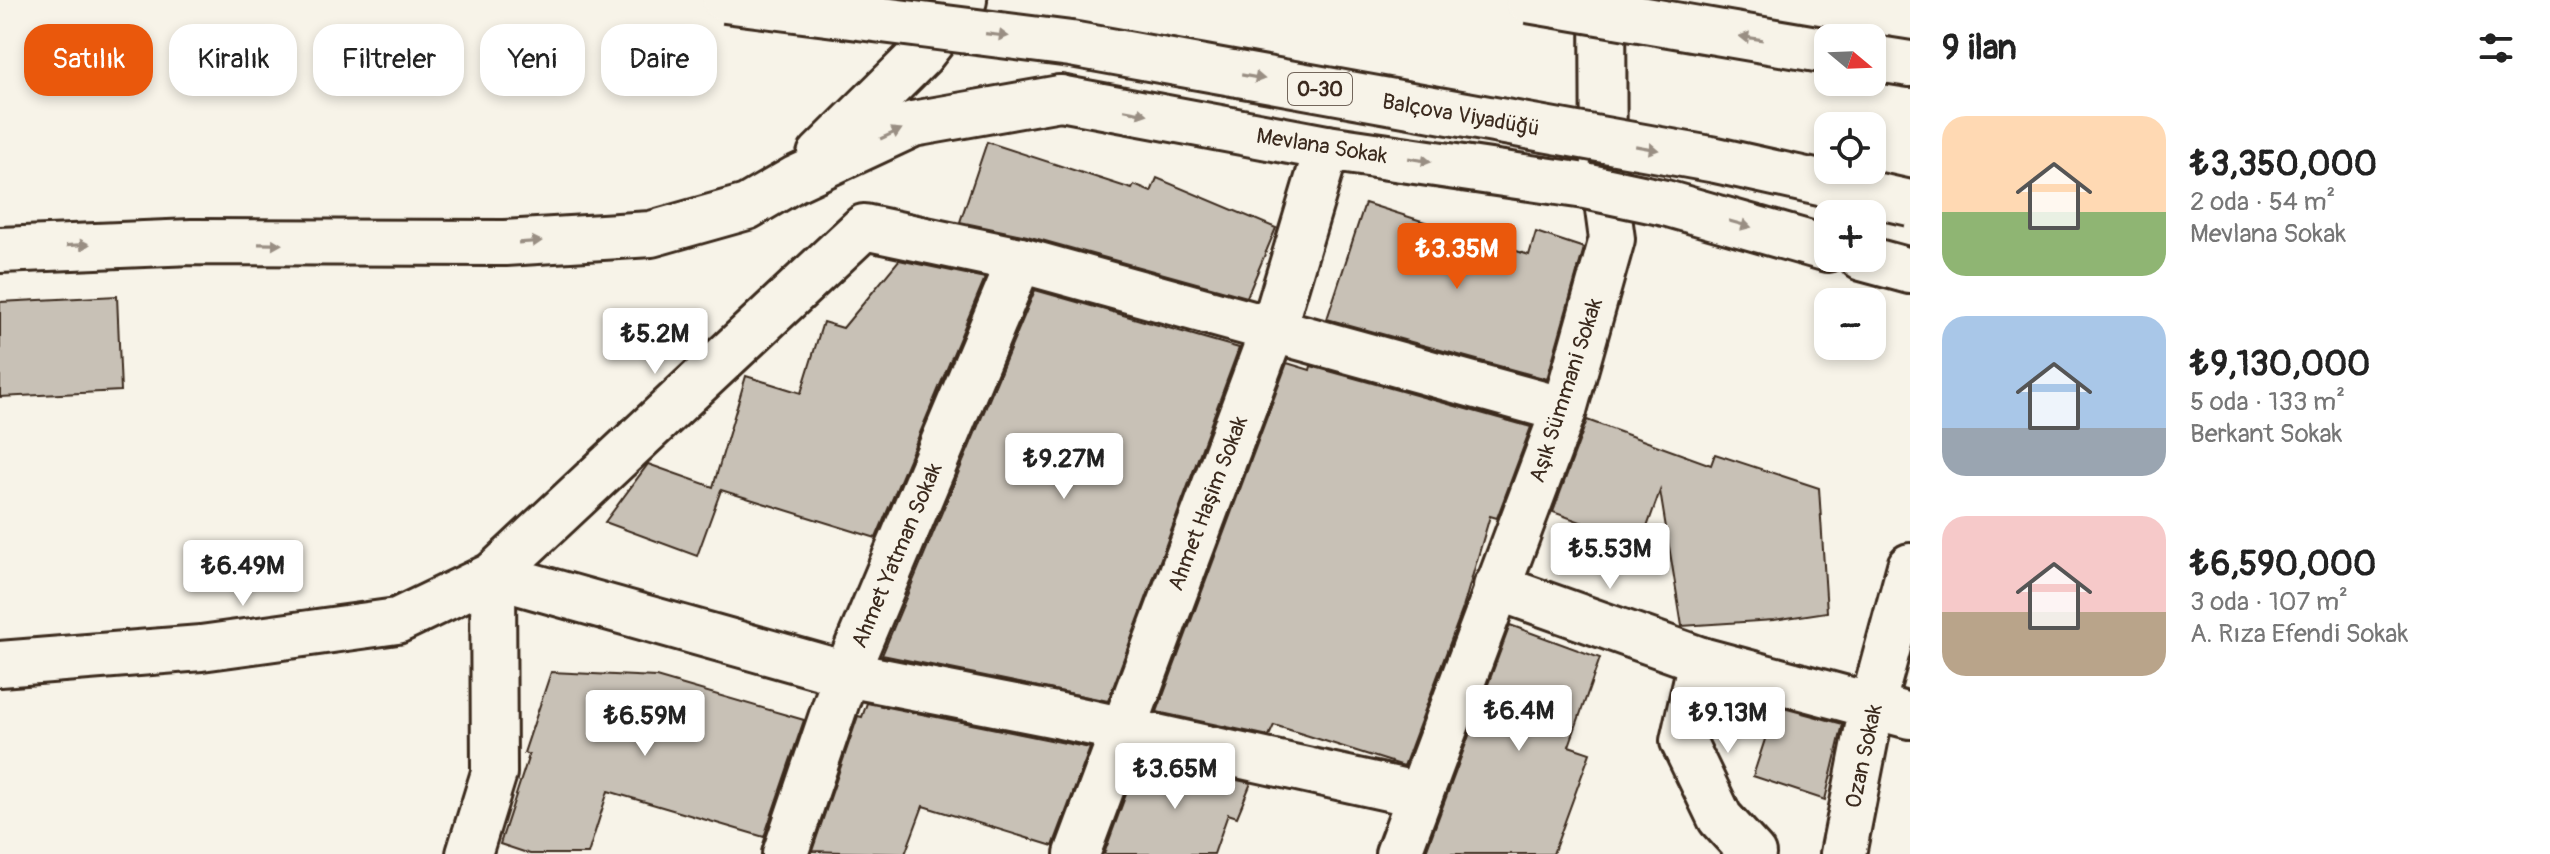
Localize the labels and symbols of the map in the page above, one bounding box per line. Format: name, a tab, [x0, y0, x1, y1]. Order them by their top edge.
north arrow	[1814, 24, 1886, 96]
one-way arrow	[985, 29, 1010, 42]
one-way arrow	[1738, 31, 1763, 44]
one-way arrow	[1241, 72, 1266, 84]
road number: O-30	[1288, 73, 1352, 105]
street label: Balçova Viyadüğü	[1380, 87, 1542, 143]
one-way arrow	[1124, 107, 1149, 119]
street label: Mevlana Sokak	[1254, 122, 1389, 170]
one-way arrow	[879, 127, 903, 141]
one-way arrow	[1635, 142, 1660, 154]
one-way arrow	[1408, 154, 1433, 167]
one-way arrow	[1728, 218, 1752, 231]
pin: ₺3.35M	[1392, 223, 1522, 291]
one-way arrow	[518, 235, 543, 248]
one-way arrow	[258, 237, 283, 250]
one-way arrow	[66, 238, 91, 251]
street label: Aşık Sümmani Sokak	[1523, 295, 1609, 486]
pin: ₺5.2M	[599, 308, 711, 376]
street label: Ahmet Haşim Sokak	[1162, 412, 1254, 595]
pin: ₺9.27M	[999, 433, 1129, 501]
street label: Ahmet Yatman Sokak	[845, 459, 949, 652]
pin: ₺5.53M	[1545, 523, 1675, 591]
pin: ₺6.49M	[178, 540, 308, 608]
pin: ₺6.4M	[1463, 685, 1575, 753]
pin: ₺9.13M	[1663, 687, 1793, 755]
pin: ₺6.59M	[580, 690, 710, 758]
street label: Ozan Sokak	[1839, 702, 1889, 811]
pin: ₺3.65M	[1110, 743, 1240, 811]

